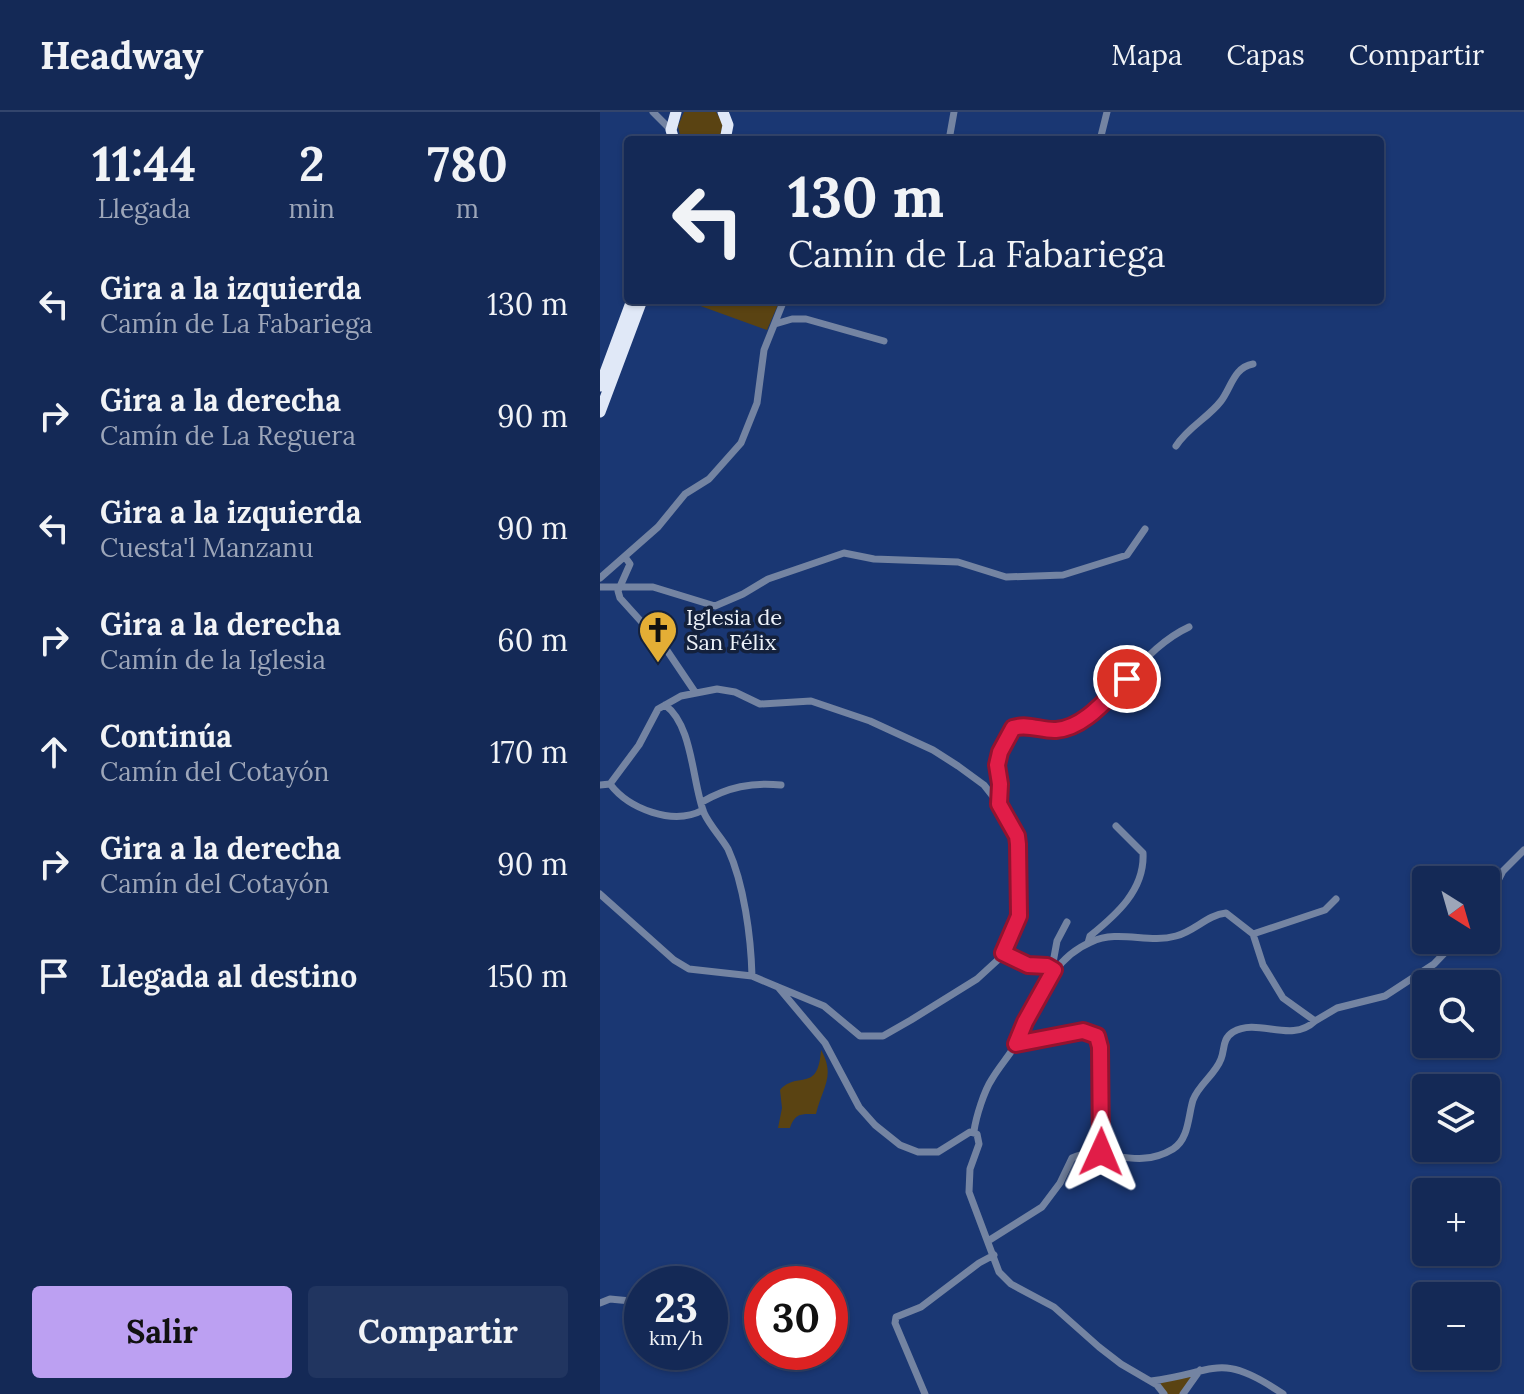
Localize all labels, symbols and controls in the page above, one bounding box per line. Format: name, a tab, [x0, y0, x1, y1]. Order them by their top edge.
text: Headway	[40, 31, 203, 79]
text: Mapa	[1111, 37, 1183, 73]
text: Capas	[1227, 37, 1305, 73]
text: Compartir	[1349, 37, 1484, 73]
text: 11:44	[92, 133, 196, 194]
text: 2	[299, 133, 325, 194]
text: 780	[427, 133, 508, 194]
text: 130 m	[788, 161, 944, 232]
icon: left	[656, 168, 760, 272]
text: Llegada	[98, 192, 191, 225]
text: min	[289, 192, 335, 225]
text: m	[456, 192, 479, 225]
text: Camín de La Fabariega	[788, 231, 1166, 277]
text: Gira a la izquierda	[100, 269, 361, 307]
icon: left	[32, 282, 76, 326]
text: 130 m	[487, 285, 568, 323]
text: Camín de La Fabariega	[100, 307, 373, 340]
text: Gira a la derecha	[100, 381, 341, 419]
icon: right	[32, 394, 76, 438]
text: 90 m	[497, 397, 568, 435]
text: Camín de La Reguera	[100, 419, 356, 452]
text: Gira a la izquierda	[100, 493, 361, 531]
icon: left	[32, 506, 76, 550]
text: 90 m	[497, 509, 568, 547]
text: Cuesta'l Manzanu	[100, 531, 313, 564]
place label: Iglesia de San Félix	[686, 603, 782, 656]
text: Gira a la derecha	[100, 605, 341, 643]
church icon: Iglesia de San Félix	[637, 609, 679, 664]
icon: right	[32, 618, 76, 662]
text: 60 m	[497, 621, 568, 659]
text: Camín de la Iglesia	[100, 643, 326, 676]
pin	[1093, 645, 1161, 713]
icon: arrive	[1105, 657, 1149, 701]
text: Continúa	[100, 717, 232, 755]
icon: ahead	[32, 730, 76, 774]
text: 170 m	[490, 733, 568, 771]
text: Camín del Cotayón	[100, 755, 329, 788]
text: Gira a la derecha	[100, 829, 341, 867]
icon: right	[32, 842, 76, 886]
text: 90 m	[497, 845, 568, 883]
north arrow	[1412, 866, 1500, 954]
map controls	[1412, 866, 1500, 1370]
text: Camín del Cotayón	[100, 867, 329, 900]
icon: arrive	[32, 954, 76, 998]
text: Llegada al destino	[100, 957, 357, 995]
text: 150 m	[487, 957, 568, 995]
button: search	[1412, 970, 1500, 1058]
button: layers	[1412, 1074, 1500, 1162]
position arrow	[1059, 1110, 1143, 1194]
button: +	[1412, 1178, 1500, 1266]
speed limit sign: 30	[744, 1266, 848, 1370]
text: 23	[654, 1282, 698, 1333]
button: −	[1412, 1282, 1500, 1370]
button: Salir	[32, 1286, 292, 1378]
button: Compartir	[308, 1286, 568, 1378]
text: km/h	[649, 1325, 703, 1350]

